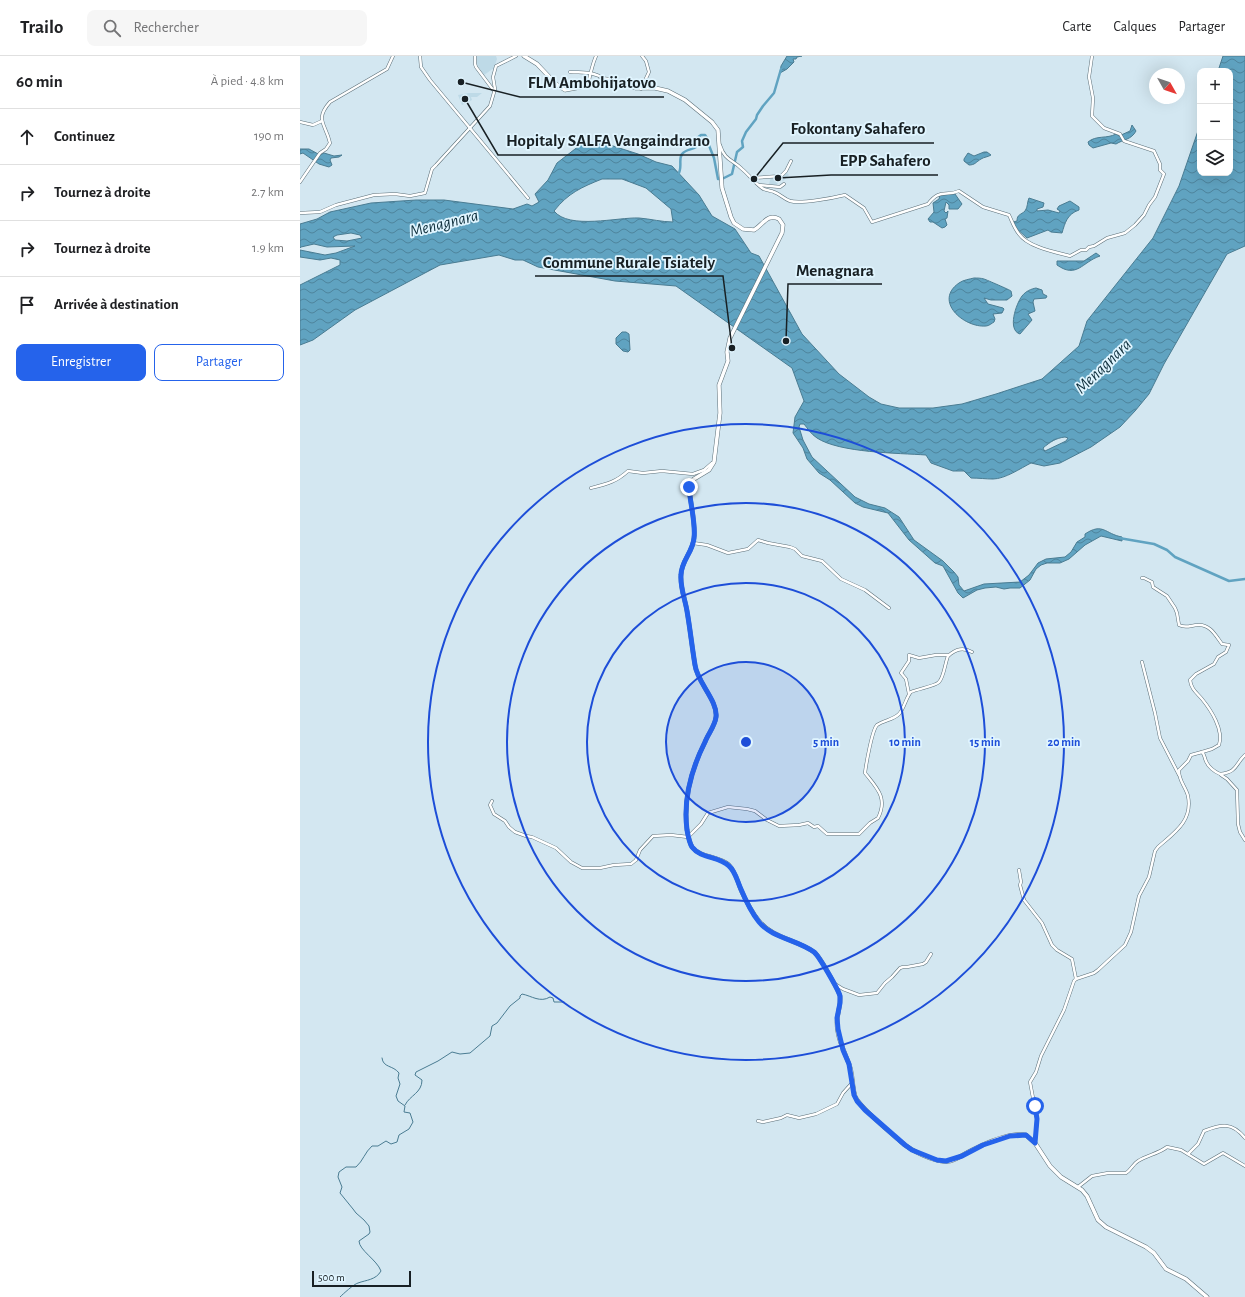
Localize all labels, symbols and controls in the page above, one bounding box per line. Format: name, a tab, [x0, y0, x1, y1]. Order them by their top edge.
search box	[87, 10, 367, 46]
icon: search	[101, 17, 123, 39]
text: Trailo	[20, 18, 63, 37]
text: Rechercher	[133, 20, 199, 35]
text: Carte	[1063, 20, 1091, 34]
text: Calques	[1113, 20, 1157, 34]
text: Partager	[1179, 20, 1225, 34]
callout: FLM Ambohijatovo	[520, 68, 664, 97]
north arrow	[1149, 68, 1185, 104]
map controls	[1197, 68, 1233, 176]
button: +	[1197, 68, 1233, 104]
text: 60 min	[16, 73, 63, 90]
text: FLM Ambohijatovo	[528, 74, 656, 92]
text: À pied · 4.8 km	[211, 75, 284, 88]
button: −	[1197, 104, 1233, 140]
callout: Fokontany Sahafero	[783, 114, 934, 143]
text: Fokontany Sahafero	[790, 120, 926, 138]
icon: ahead	[16, 126, 38, 148]
callout: Hopitaly SALFA Vangaindrano	[498, 126, 718, 155]
text: Continuez	[54, 129, 115, 144]
text: 190 m	[254, 130, 284, 143]
text: Hopitaly SALFA Vangaindrano	[506, 132, 710, 150]
button: layers	[1197, 140, 1233, 176]
callout: EPP Sahafero	[831, 146, 938, 175]
text: EPP Sahafero	[839, 152, 931, 169]
icon: right	[16, 182, 38, 204]
text: Tournez à droite	[54, 185, 151, 200]
text: 2.7 km	[251, 186, 284, 199]
water label: Menagnara	[408, 206, 480, 240]
icon: right	[16, 238, 38, 260]
text: Tournez à droite	[54, 241, 151, 256]
text: 1.9 km	[252, 242, 284, 255]
callout: Commune Rurale Tsiately	[535, 247, 723, 276]
text: Commune Rurale Tsiately	[543, 254, 716, 272]
callout: Menagnara	[788, 255, 882, 284]
text: Menagnara	[796, 262, 874, 279]
icon: arrive	[16, 294, 38, 316]
text: Arrivée à destination	[54, 297, 179, 312]
water label: Menagnara	[1072, 336, 1134, 396]
button: Enregistrer	[16, 344, 146, 381]
button: Partager	[154, 344, 284, 381]
route end	[680, 478, 698, 496]
centre of rings	[739, 735, 753, 749]
text: 5 min	[813, 736, 839, 748]
text: 10 min	[889, 736, 921, 748]
text: 15 min	[970, 736, 1000, 748]
text: 20 min	[1048, 736, 1080, 748]
route start	[1026, 1097, 1044, 1115]
scale bar	[312, 1269, 411, 1288]
text: 500 m	[318, 1272, 345, 1283]

